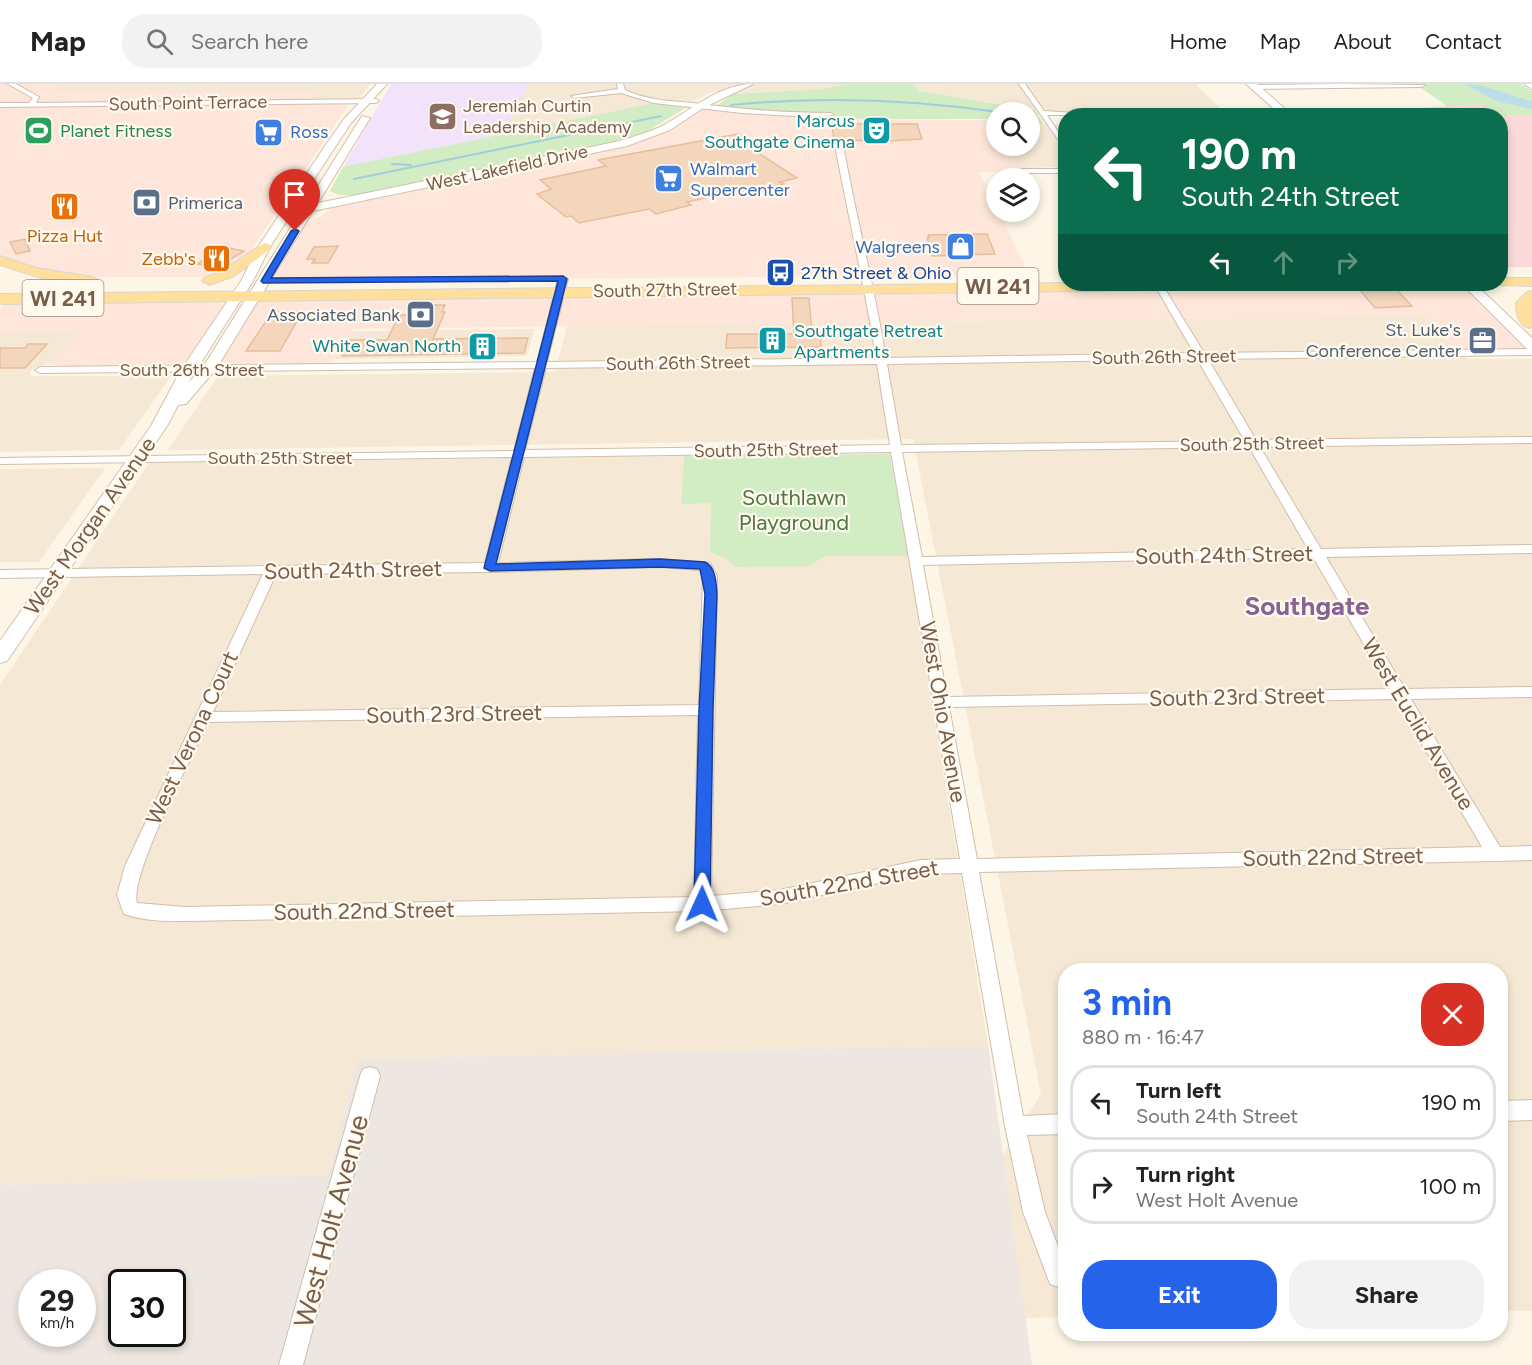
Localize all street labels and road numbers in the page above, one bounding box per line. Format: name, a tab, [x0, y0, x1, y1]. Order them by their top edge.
street label: South Point Terrace	[109, 91, 268, 115]
street label: West Lakefield Drive	[424, 140, 590, 196]
road number: WI 241	[958, 268, 1038, 304]
street label: South 27th Street	[593, 278, 737, 302]
road number: WI 241	[22, 280, 104, 316]
street label: South 26th Street	[1091, 345, 1237, 369]
street label: South 26th Street	[605, 351, 751, 375]
street label: South 26th Street	[120, 359, 265, 381]
street label: West Morgan Avenue	[18, 432, 162, 620]
street label: South 25th Street	[1179, 432, 1325, 456]
street label: South 25th Street	[693, 438, 839, 462]
street label: South 25th Street	[208, 447, 353, 469]
street label: South 24th Street	[1135, 540, 1313, 570]
street label: South 24th Street	[264, 555, 442, 585]
street label: West Ohio Avenue	[914, 619, 972, 805]
street label: West Euclid Avenue	[1356, 633, 1480, 815]
street label: West Verona Court	[140, 647, 244, 829]
street label: South 23rd Street	[1149, 682, 1325, 712]
street label: South 23rd Street	[366, 699, 542, 729]
street label: South 22nd Street	[1242, 842, 1424, 872]
street label: South 22nd Street	[757, 854, 941, 912]
street label: South 22nd Street	[273, 896, 455, 926]
street label: West Holt Avenue	[287, 1111, 375, 1331]

